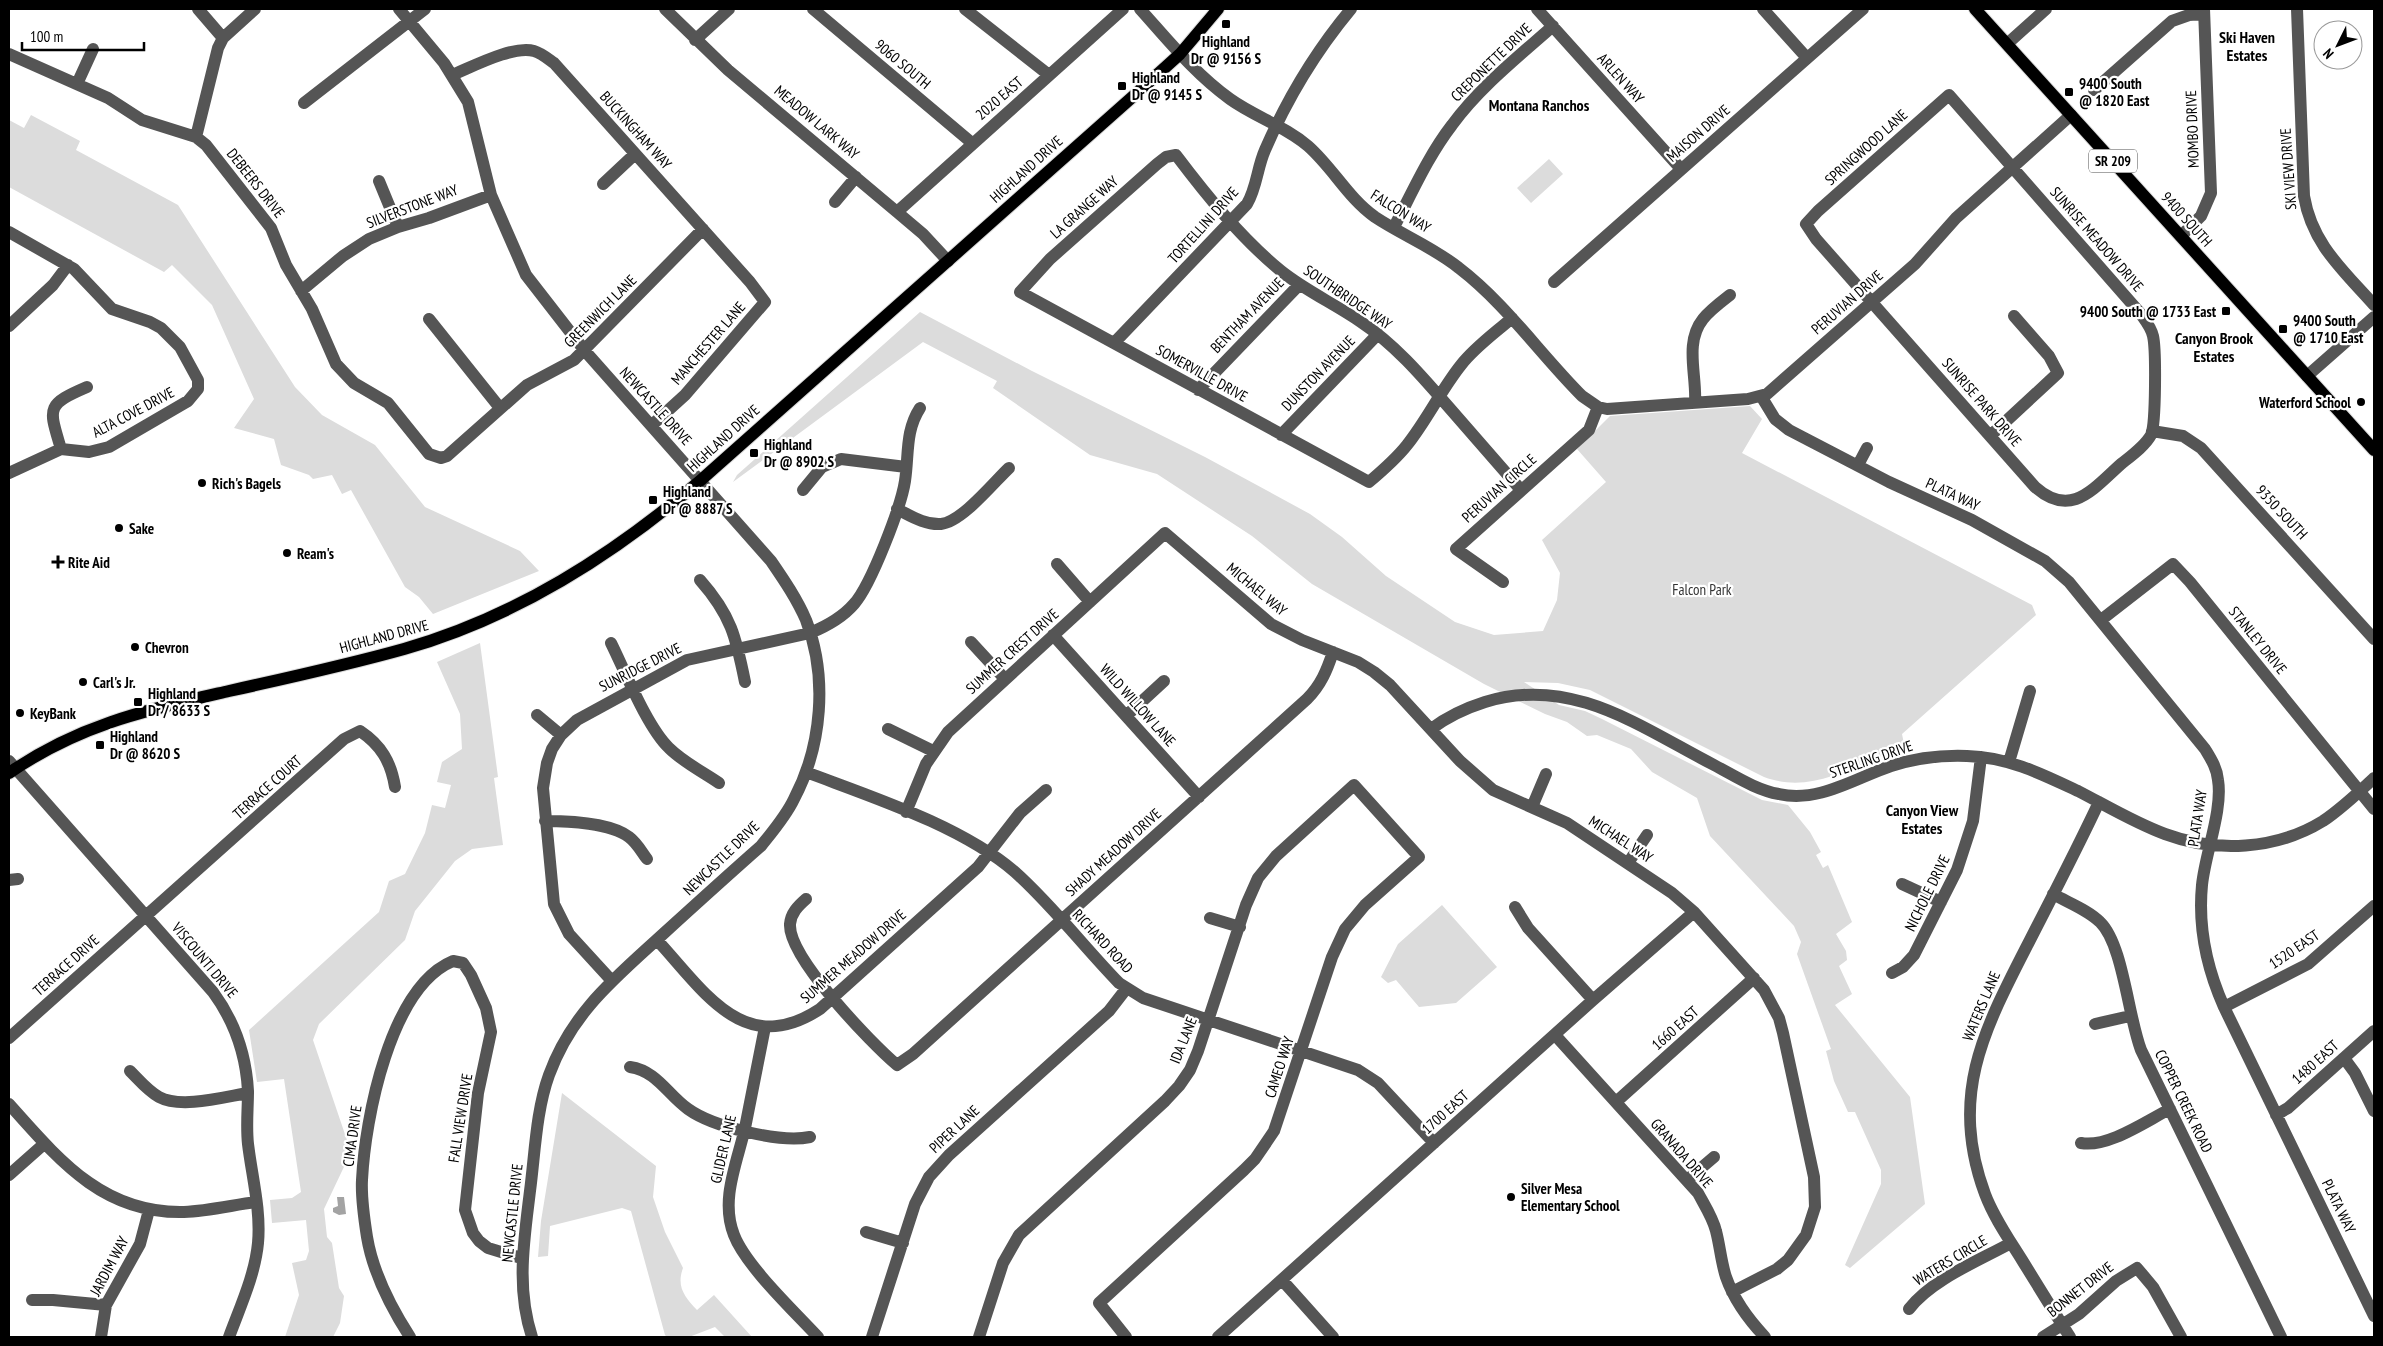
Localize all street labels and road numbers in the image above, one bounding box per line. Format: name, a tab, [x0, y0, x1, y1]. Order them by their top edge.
street label: CREPONETTE DRIVE	[1447, 19, 1535, 105]
street label: 9060 SOUTH	[871, 35, 935, 93]
street label: ARLEN WAY	[1594, 49, 1648, 107]
street label: 2020 EAST	[971, 72, 1027, 124]
street label: MEADOW LARK WAY	[771, 81, 864, 163]
street label: BUCKINGHAM WAY	[596, 87, 676, 173]
street label: MOMBO DRIVE	[2181, 90, 2203, 168]
street label: MAISON DRIVE	[1662, 100, 1734, 166]
street label: SPRINGWOOD LANE	[1821, 105, 1911, 189]
street label: SKI VIEW DRIVE	[2276, 127, 2300, 211]
street label: HIGHLAND DRIVE	[986, 131, 1066, 207]
street label: DEBEERS DRIVE	[223, 144, 289, 222]
road number: SR 209	[2089, 150, 2137, 172]
street label: LA GRANGE WAY	[1046, 171, 1122, 243]
street label: SILVERSTONE WAY	[364, 180, 461, 232]
street label: TORTELLINI DRIVE	[1164, 183, 1242, 267]
street label: SUNRISE MEADOW DRIVE	[2046, 183, 2148, 295]
street label: FALCON WAY	[1367, 185, 1435, 237]
street label: 9400 SOUTH	[2157, 188, 2217, 250]
street label: SOUTHBRIDGE WAY	[1300, 261, 1396, 334]
street label: PERUVIAN DRIVE	[1807, 266, 1887, 338]
street label: GREENWICH LANE	[560, 271, 640, 351]
street label: BENTHAM AVENUE	[1206, 273, 1288, 357]
street label: MANCHESTER LANE	[667, 298, 749, 388]
street label: DUNSTON AVENUE	[1277, 331, 1359, 415]
street label: SOMERVILLE DRIVE	[1153, 340, 1251, 406]
street label: SUNRISE PARK DRIVE	[1938, 354, 2026, 450]
street label: NEWCASTLE DRIVE	[616, 363, 696, 449]
street label: ALTA COVE DRIVE	[89, 382, 177, 442]
street label: HIGHLAND DRIVE	[683, 400, 763, 476]
street label: PERUVIAN CIRCLE	[1458, 450, 1540, 526]
street label: PLATA WAY	[1923, 473, 1983, 515]
street label: 9350 SOUTH	[2252, 481, 2312, 543]
street label: MICHAEL WAY	[1223, 558, 1291, 620]
street label: STANLEY DRIVE	[2225, 602, 2291, 678]
street label: SUMMER CREST DRIVE	[962, 604, 1062, 698]
street label: HIGHLAND DRIVE	[337, 615, 431, 657]
street label: SUNRIDGE DRIVE	[596, 638, 684, 696]
street label: WILD WILLOW LANE	[1096, 660, 1180, 750]
street label: STERLING DRIVE	[1827, 736, 1915, 782]
street label: TERRACE COURT	[229, 751, 306, 823]
street label: PLATA WAY	[2183, 788, 2211, 848]
street label: SHADY MEADOW DRIVE	[1061, 804, 1165, 900]
street label: MICHAEL WAY	[1585, 811, 1657, 867]
street label: NEWCASTLE DRIVE	[679, 817, 763, 899]
street label: NICHOLE DRIVE	[1900, 852, 1954, 934]
street label: SUMMER MEADOW DRIVE	[796, 905, 910, 1007]
street label: RICHARD ROAD	[1069, 905, 1138, 977]
street label: VISCOUNTI DRIVE	[167, 918, 242, 1002]
street label: 1520 EAST	[2265, 925, 2323, 973]
street label: TERRACE DRIVE	[29, 930, 103, 1000]
street label: WATERS LANE	[1958, 968, 2004, 1044]
street label: 1660 EAST	[1648, 1002, 1703, 1054]
street label: IDA LANE	[1165, 1014, 1201, 1066]
street label: CAMEO WAY	[1260, 1034, 1298, 1100]
street label: 1480 EAST	[2288, 1036, 2343, 1088]
street label: COPPER CREEK ROAD	[2151, 1047, 2217, 1156]
street label: FALL VIEW DRIVE	[444, 1072, 476, 1164]
street label: 1700 EAST	[1418, 1086, 1473, 1138]
street label: PIPER LANE	[925, 1101, 983, 1157]
street label: CIMA DRIVE	[338, 1104, 366, 1168]
street label: GLIDER LANE	[706, 1113, 740, 1185]
street label: GRANADA DRIVE	[1647, 1114, 1717, 1192]
street label: NEWCASTLE DRIVE	[497, 1163, 527, 1263]
street label: PLATA WAY	[2318, 1176, 2360, 1236]
street label: WATERS CIRCLE	[1910, 1231, 1990, 1289]
street label: JARDIM WAY	[85, 1233, 133, 1300]
street label: BONNET DRIVE	[2043, 1257, 2117, 1321]

